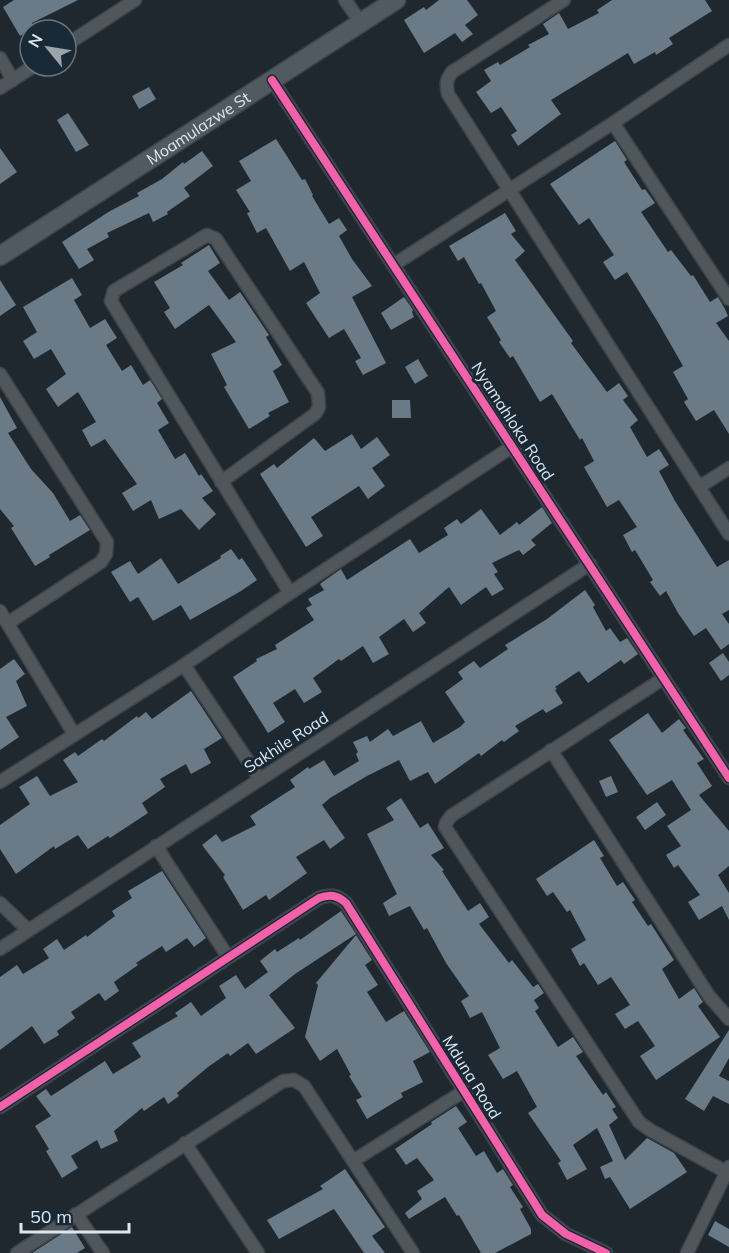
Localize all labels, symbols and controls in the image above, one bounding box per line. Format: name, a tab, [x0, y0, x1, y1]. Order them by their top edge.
north arrow	[18, 18, 78, 78]
text: N	[23, 30, 47, 51]
street label: Moamulazwe St	[143, 87, 254, 169]
street label: Nyamahloka Road	[467, 358, 559, 484]
street label: Sakhile Road	[240, 707, 332, 777]
street label: Mduna Road	[438, 1031, 506, 1123]
scale bar	[21, 1196, 129, 1234]
text: 50 m	[30, 1205, 72, 1228]

